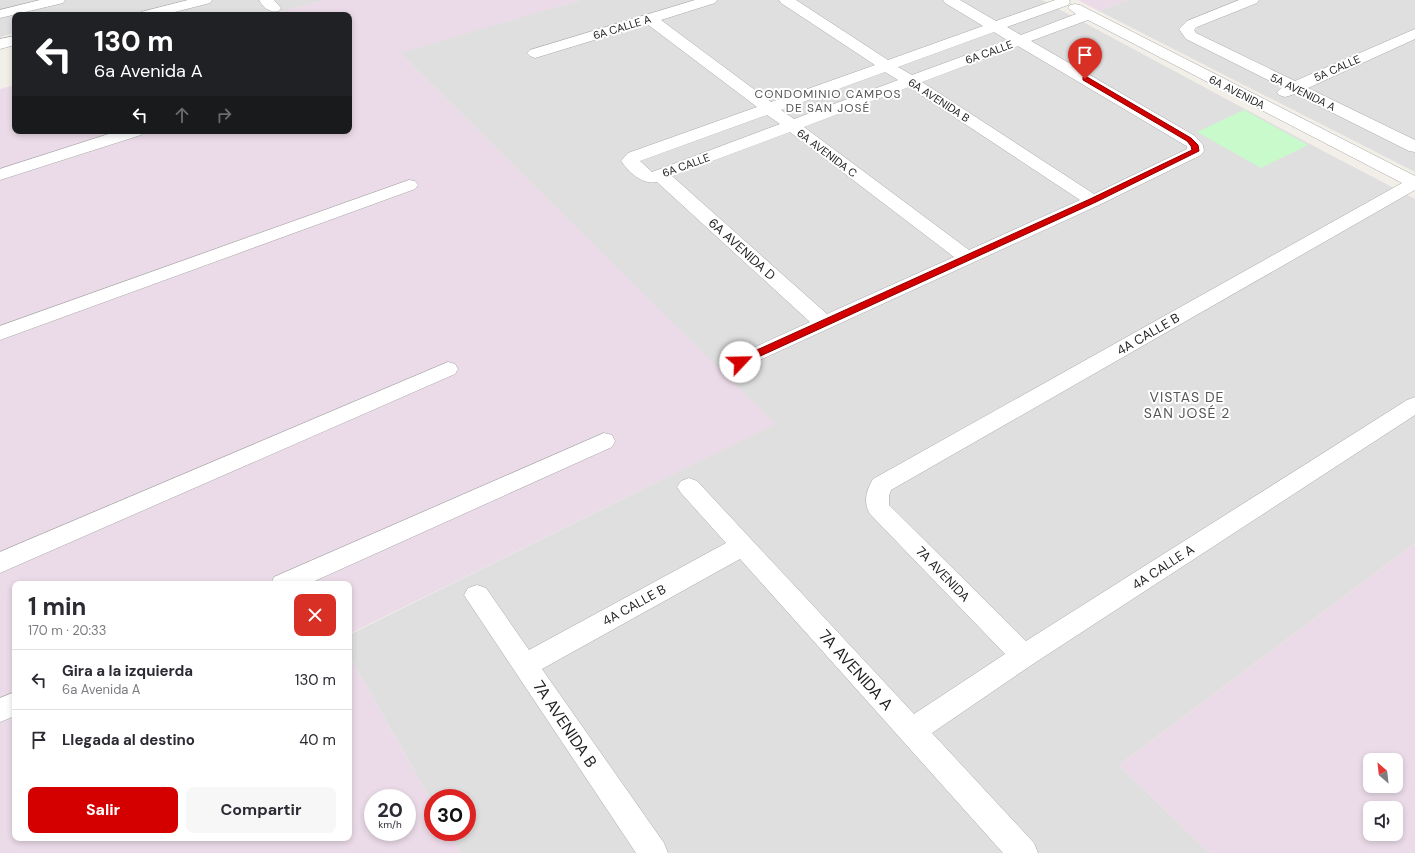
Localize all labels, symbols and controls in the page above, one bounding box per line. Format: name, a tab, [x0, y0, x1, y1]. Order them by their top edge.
street label: 6A CALLE A	[591, 12, 653, 42]
text: 130 m	[94, 23, 174, 60]
icon: left	[28, 28, 80, 80]
street label: 6A CALLE	[963, 37, 1015, 67]
pin	[1068, 38, 1102, 79]
icon: arrive	[1074, 44, 1096, 66]
street label: 5A CALLE	[1312, 52, 1362, 84]
text: 6a Avenida A	[94, 59, 203, 83]
street label: 5A AVENIDA A	[1268, 70, 1338, 114]
street label: 6A AVENIDA	[1207, 72, 1267, 112]
street label: 6A AVENIDA B	[906, 75, 973, 125]
district label: CONDOMINIO CAMPOS DE SAN JOSÉ	[755, 86, 901, 116]
icon: left	[129, 104, 151, 126]
icon: ahead	[171, 104, 193, 126]
icon: right	[213, 104, 235, 126]
street label: 6A AVENIDA C	[794, 126, 860, 180]
street label: 6A CALLE	[660, 150, 712, 180]
street label: 6A AVENIDA D	[705, 214, 779, 284]
street label: 4A CALLE B	[1113, 309, 1183, 359]
position arrow	[719, 341, 761, 383]
district label: VISTAS DE SAN JOSÉ 2	[1144, 388, 1230, 422]
street label: 4A CALLE A	[1129, 540, 1198, 593]
street label: 7A AVENIDA	[912, 543, 974, 605]
street label: 4A CALLE B	[599, 581, 669, 629]
text: 1 min	[28, 591, 86, 622]
button: close	[294, 594, 336, 636]
text: 170 m · 20:33	[28, 622, 106, 639]
street label: 7A AVENIDA A	[814, 625, 898, 715]
text: Gira a la izquierda	[62, 661, 193, 681]
icon: left	[28, 669, 50, 691]
text: 130 m	[295, 670, 336, 690]
street label: 7A AVENIDA B	[528, 677, 602, 771]
text: 6a Avenida A	[62, 681, 140, 698]
icon: arrive	[28, 729, 50, 751]
text: Llegada al destino	[62, 730, 195, 750]
text: 40 m	[299, 730, 336, 750]
north arrow	[1363, 753, 1403, 793]
map controls	[1363, 753, 1403, 841]
button: Salir	[28, 787, 178, 833]
button: Compartir	[186, 787, 336, 833]
speed limit sign: 30	[424, 789, 476, 841]
text: 20	[377, 797, 403, 823]
button: sound	[1363, 801, 1403, 841]
text: km/h	[378, 818, 402, 831]

